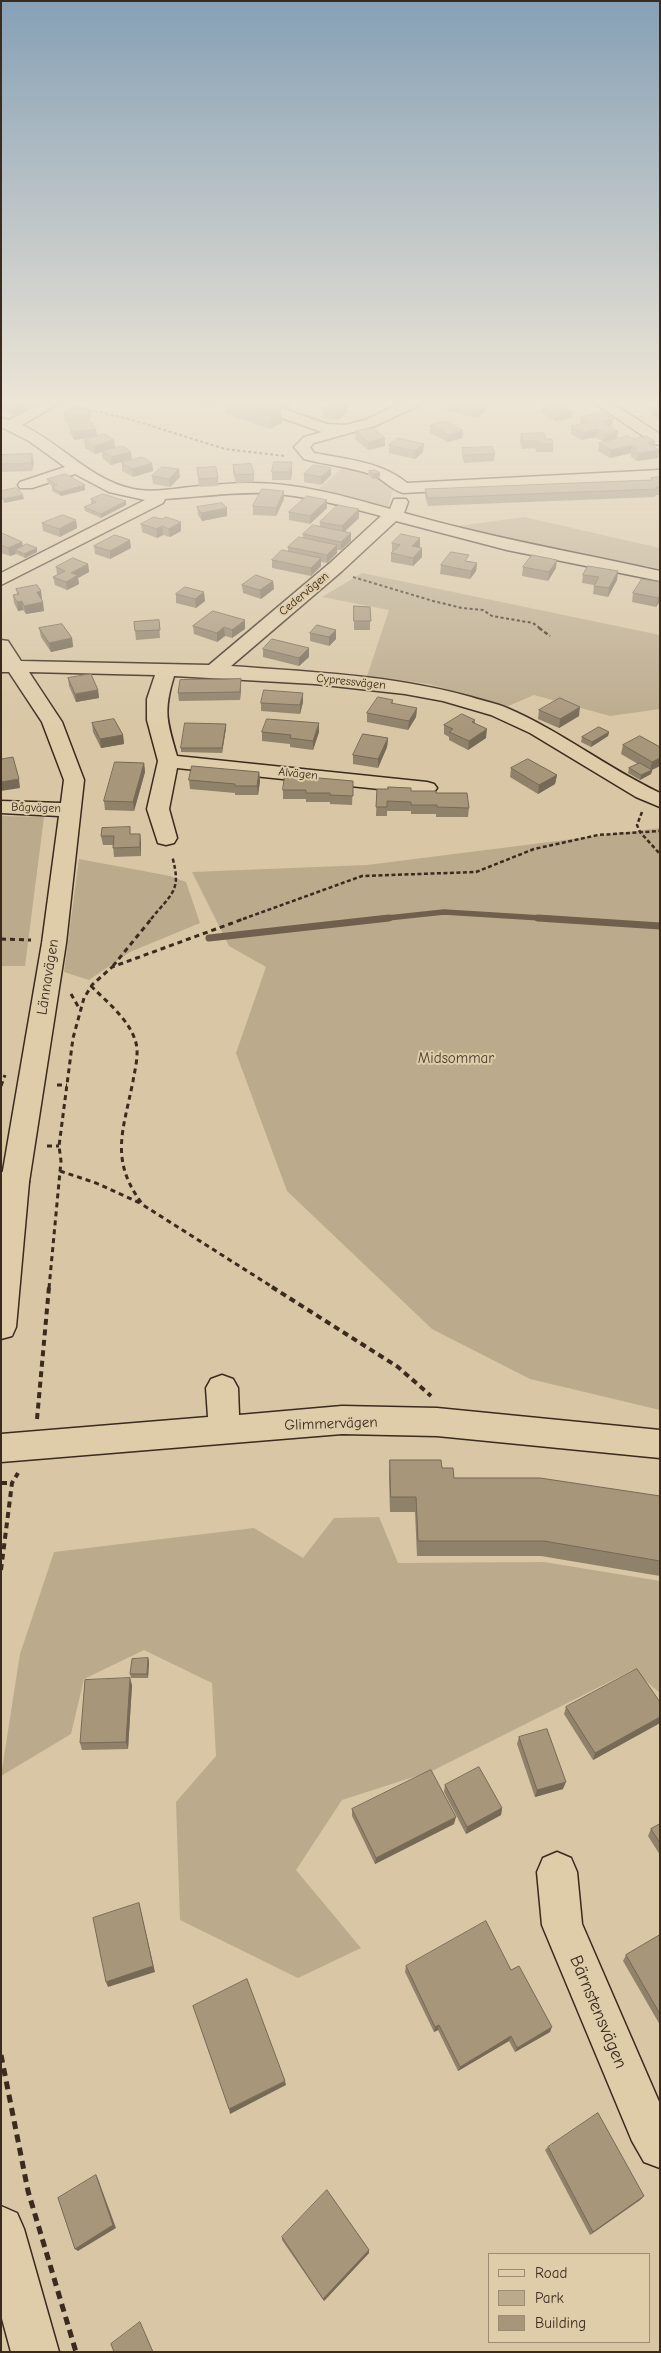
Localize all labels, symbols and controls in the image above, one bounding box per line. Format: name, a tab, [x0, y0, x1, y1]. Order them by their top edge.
street label: Cedervägen	[276, 569, 332, 619]
street label: Cypressvägen	[316, 671, 386, 693]
street label: Alvägen	[278, 765, 318, 783]
street label: Bågvägen	[11, 800, 61, 816]
street label: Lännavägen	[33, 938, 63, 1016]
park label: Midsommar	[418, 1050, 494, 1068]
street label: Glimmervägen	[284, 1413, 378, 1435]
street label: Bärnstensvägen	[564, 1952, 632, 2072]
legend	[488, 2253, 651, 2343]
text: Road	[535, 2264, 567, 2282]
text: Park	[535, 2289, 564, 2307]
text: Building	[535, 2314, 586, 2332]

